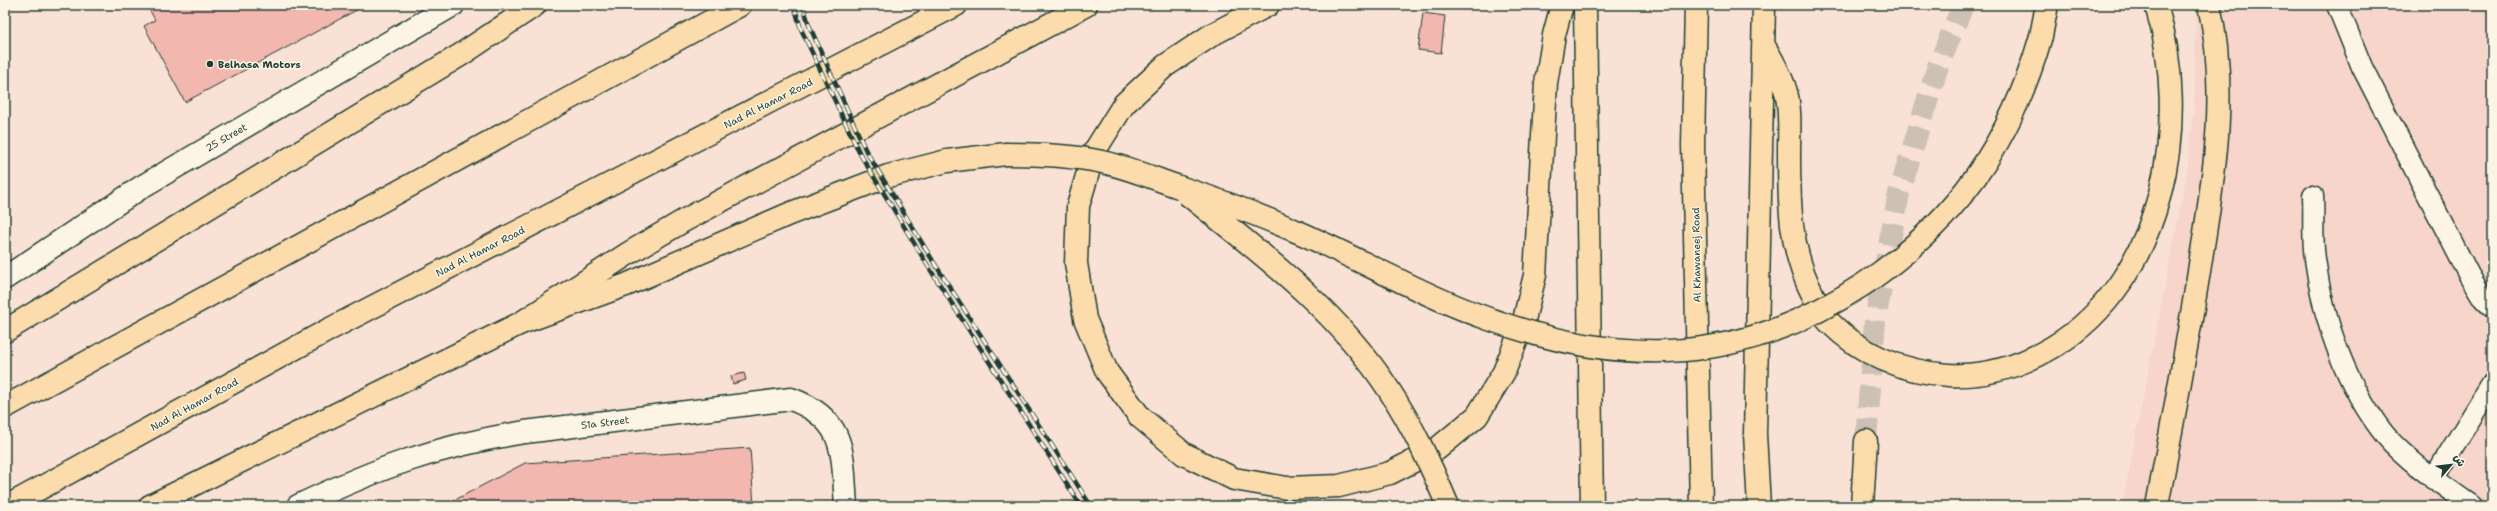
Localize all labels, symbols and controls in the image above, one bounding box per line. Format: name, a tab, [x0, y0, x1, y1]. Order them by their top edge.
place label: Belhasa Motors	[218, 58, 301, 71]
marker: Belhasa Motors	[205, 59, 215, 69]
street label: Nad Al Hamar Road	[721, 75, 816, 132]
street label: 25 Street	[203, 120, 249, 154]
street label: Al Khawaneej Road	[1689, 207, 1704, 303]
street label: Nad Al Hamar Road	[433, 223, 528, 280]
street label: Nad Al Hamar Road	[148, 375, 241, 434]
street label: 51a Street	[580, 413, 630, 432]
north arrow	[2431, 445, 2471, 485]
text: ش	[2450, 452, 2469, 469]

